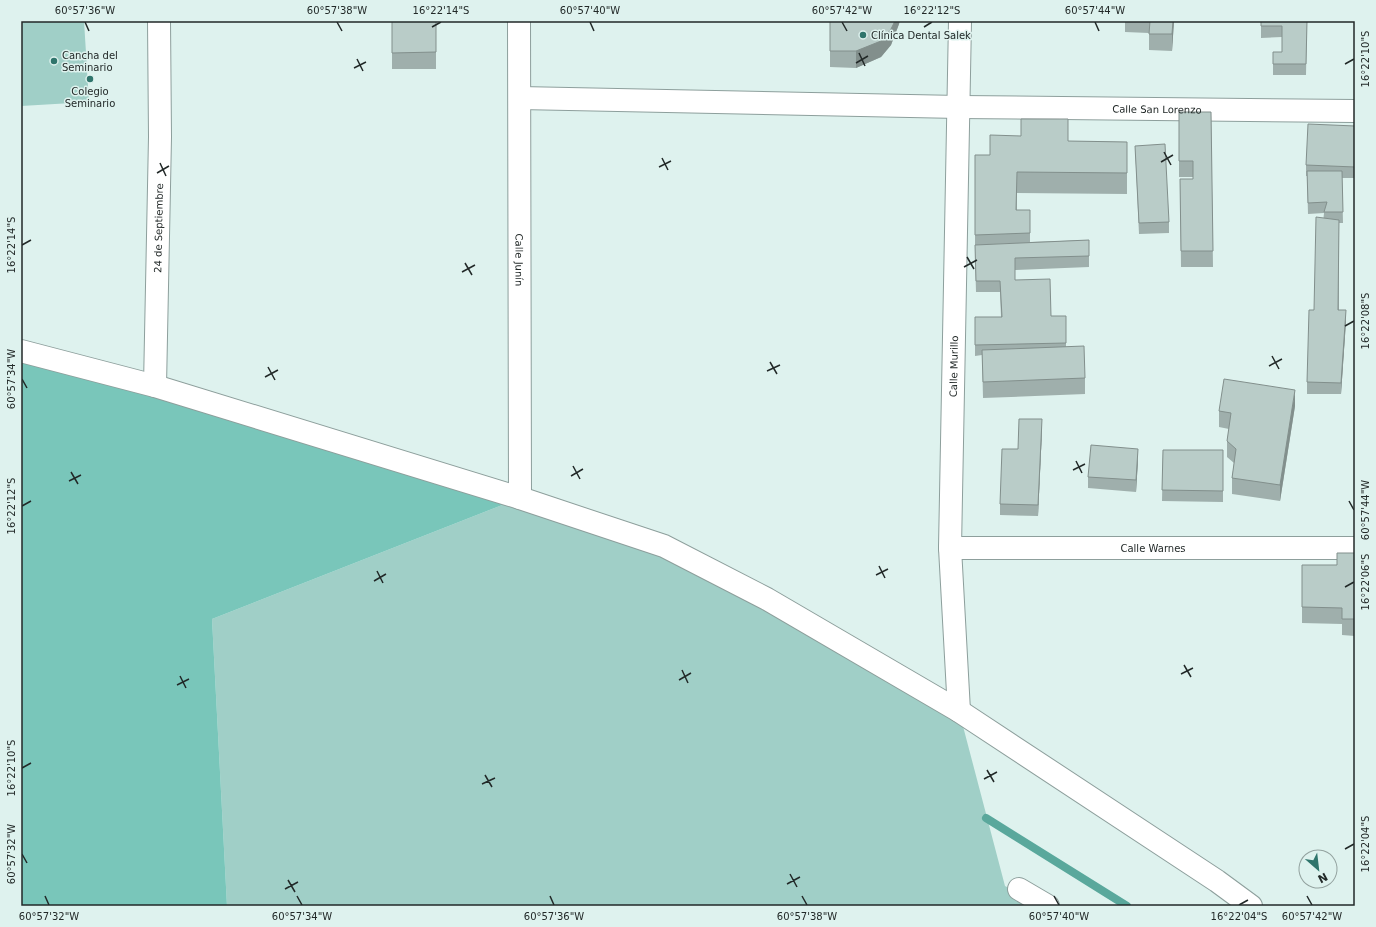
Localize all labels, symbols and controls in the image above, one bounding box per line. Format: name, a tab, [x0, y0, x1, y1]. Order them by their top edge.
text: 60°57'36"W	[55, 5, 115, 16]
text: 60°57'38"W	[307, 5, 367, 16]
text: 16°22'14"S	[413, 5, 469, 16]
text: 60°57'40"W	[560, 5, 620, 16]
text: 60°57'42"W	[812, 5, 872, 16]
text: 16°22'12"S	[904, 5, 960, 16]
text: 60°57'44"W	[1065, 5, 1125, 16]
marker: Clínica Dental Salek	[858, 30, 868, 40]
place label: Clínica Dental Salek	[871, 30, 971, 41]
text: 16°22'10"S	[1360, 31, 1371, 87]
place label: Cancha del Seminario	[62, 50, 118, 73]
marker: Cancha del Seminario	[49, 56, 59, 66]
marker: Colegio Seminario	[85, 74, 95, 84]
place label: Colegio Seminario	[65, 86, 115, 109]
street label: Calle San Lorenzo	[1112, 103, 1202, 115]
street label: 24 de Septiembre	[152, 183, 165, 273]
text: 16°22'14"S	[6, 217, 17, 273]
street label: Calle Junín	[514, 234, 525, 286]
text: 16°22'08"S	[1360, 293, 1371, 349]
street label: Calle Murillo	[947, 335, 960, 397]
text: 60°57'34"W	[6, 349, 17, 409]
text: 16°22'12"S	[6, 478, 17, 534]
text: 60°57'44"W	[1360, 480, 1371, 540]
street label: Calle Warnes	[1120, 543, 1186, 554]
text: 16°22'06"S	[1360, 554, 1371, 610]
text: 16°22'10"S	[6, 740, 17, 796]
text: 16°22'04"S	[1360, 816, 1371, 872]
text: 60°57'32"W	[6, 824, 17, 884]
north arrow	[1298, 849, 1338, 889]
text: N	[1315, 869, 1330, 885]
text: 60°57'32"W	[19, 911, 79, 922]
text: 60°57'34"W	[272, 911, 332, 922]
text: 60°57'36"W	[524, 911, 584, 922]
text: 60°57'38"W	[777, 911, 837, 922]
text: 60°57'40"W	[1029, 911, 1089, 922]
text: 16°22'04"S	[1211, 911, 1267, 922]
text: 60°57'42"W	[1282, 911, 1342, 922]

